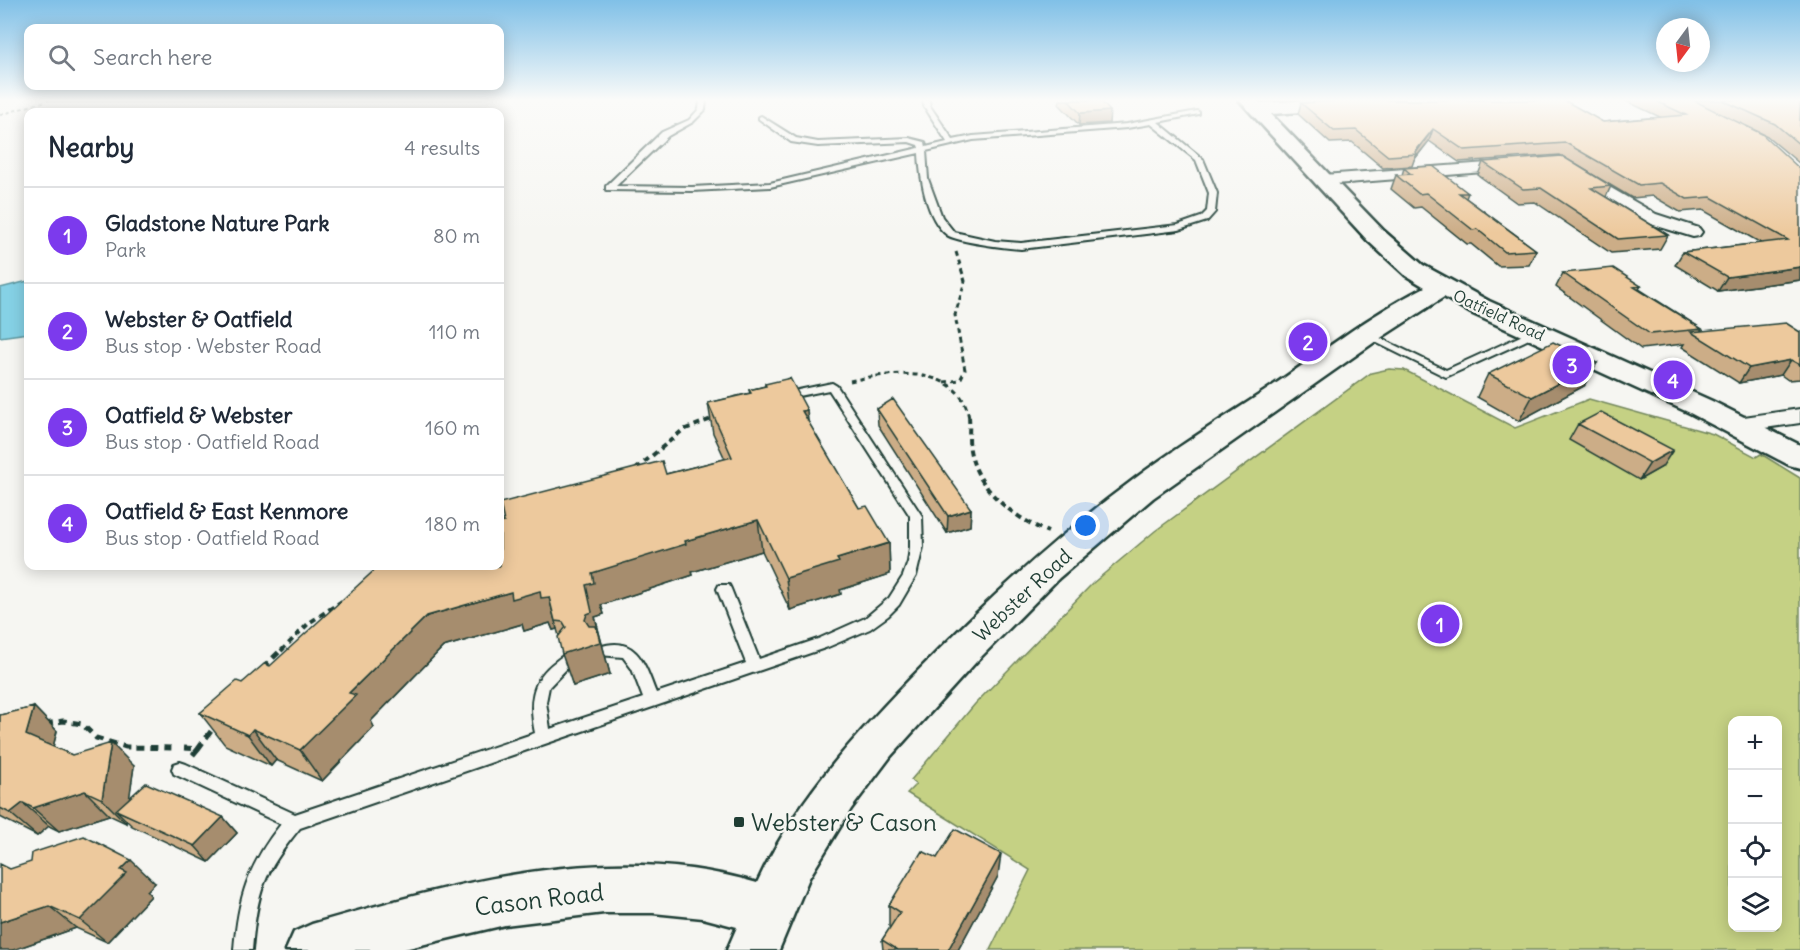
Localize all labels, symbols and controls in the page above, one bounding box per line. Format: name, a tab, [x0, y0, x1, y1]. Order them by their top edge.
north arrow	[1656, 18, 1710, 72]
search box	[24, 24, 504, 90]
icon: search	[45, 41, 78, 74]
text: Search here	[93, 43, 212, 71]
text: Nearby	[48, 131, 134, 164]
text: 4 results	[404, 135, 480, 160]
text: Gladstone Nature Park	[105, 209, 330, 237]
text: 1	[64, 223, 71, 248]
text: 80 m	[433, 223, 480, 248]
text: Park	[105, 237, 146, 262]
street label: Oatfield Road	[1450, 285, 1548, 345]
text: Webster & Oatfield	[105, 305, 292, 333]
text: 2	[62, 319, 73, 344]
text: 110 m	[429, 319, 480, 344]
pin: 2	[1288, 320, 1328, 364]
text: Bus stop · Webster Road	[105, 333, 322, 358]
pin: 3	[1552, 342, 1592, 388]
pin: 4	[1654, 358, 1692, 403]
text: Oatfield & Webster	[105, 401, 292, 429]
text: 3	[62, 415, 73, 440]
text: 160 m	[425, 415, 480, 440]
text: Bus stop · Oatfield Road	[105, 429, 319, 454]
text: Oatfield & East Kenmore	[105, 497, 348, 525]
text: 4	[62, 511, 73, 536]
text: 180 m	[425, 511, 480, 536]
your location	[1071, 511, 1100, 540]
text: Bus stop · Oatfield Road	[105, 525, 319, 550]
street label: Webster Road	[968, 543, 1077, 647]
pin: 1	[1420, 602, 1460, 646]
map controls	[1728, 716, 1782, 932]
button: +	[1728, 716, 1782, 770]
button: −	[1728, 770, 1782, 824]
place label: Webster & Cason	[751, 807, 937, 837]
marker: Webster & Cason	[732, 815, 746, 829]
button: locate	[1728, 824, 1782, 878]
street label: Cason Road	[473, 876, 605, 922]
button: layers	[1728, 878, 1782, 932]

